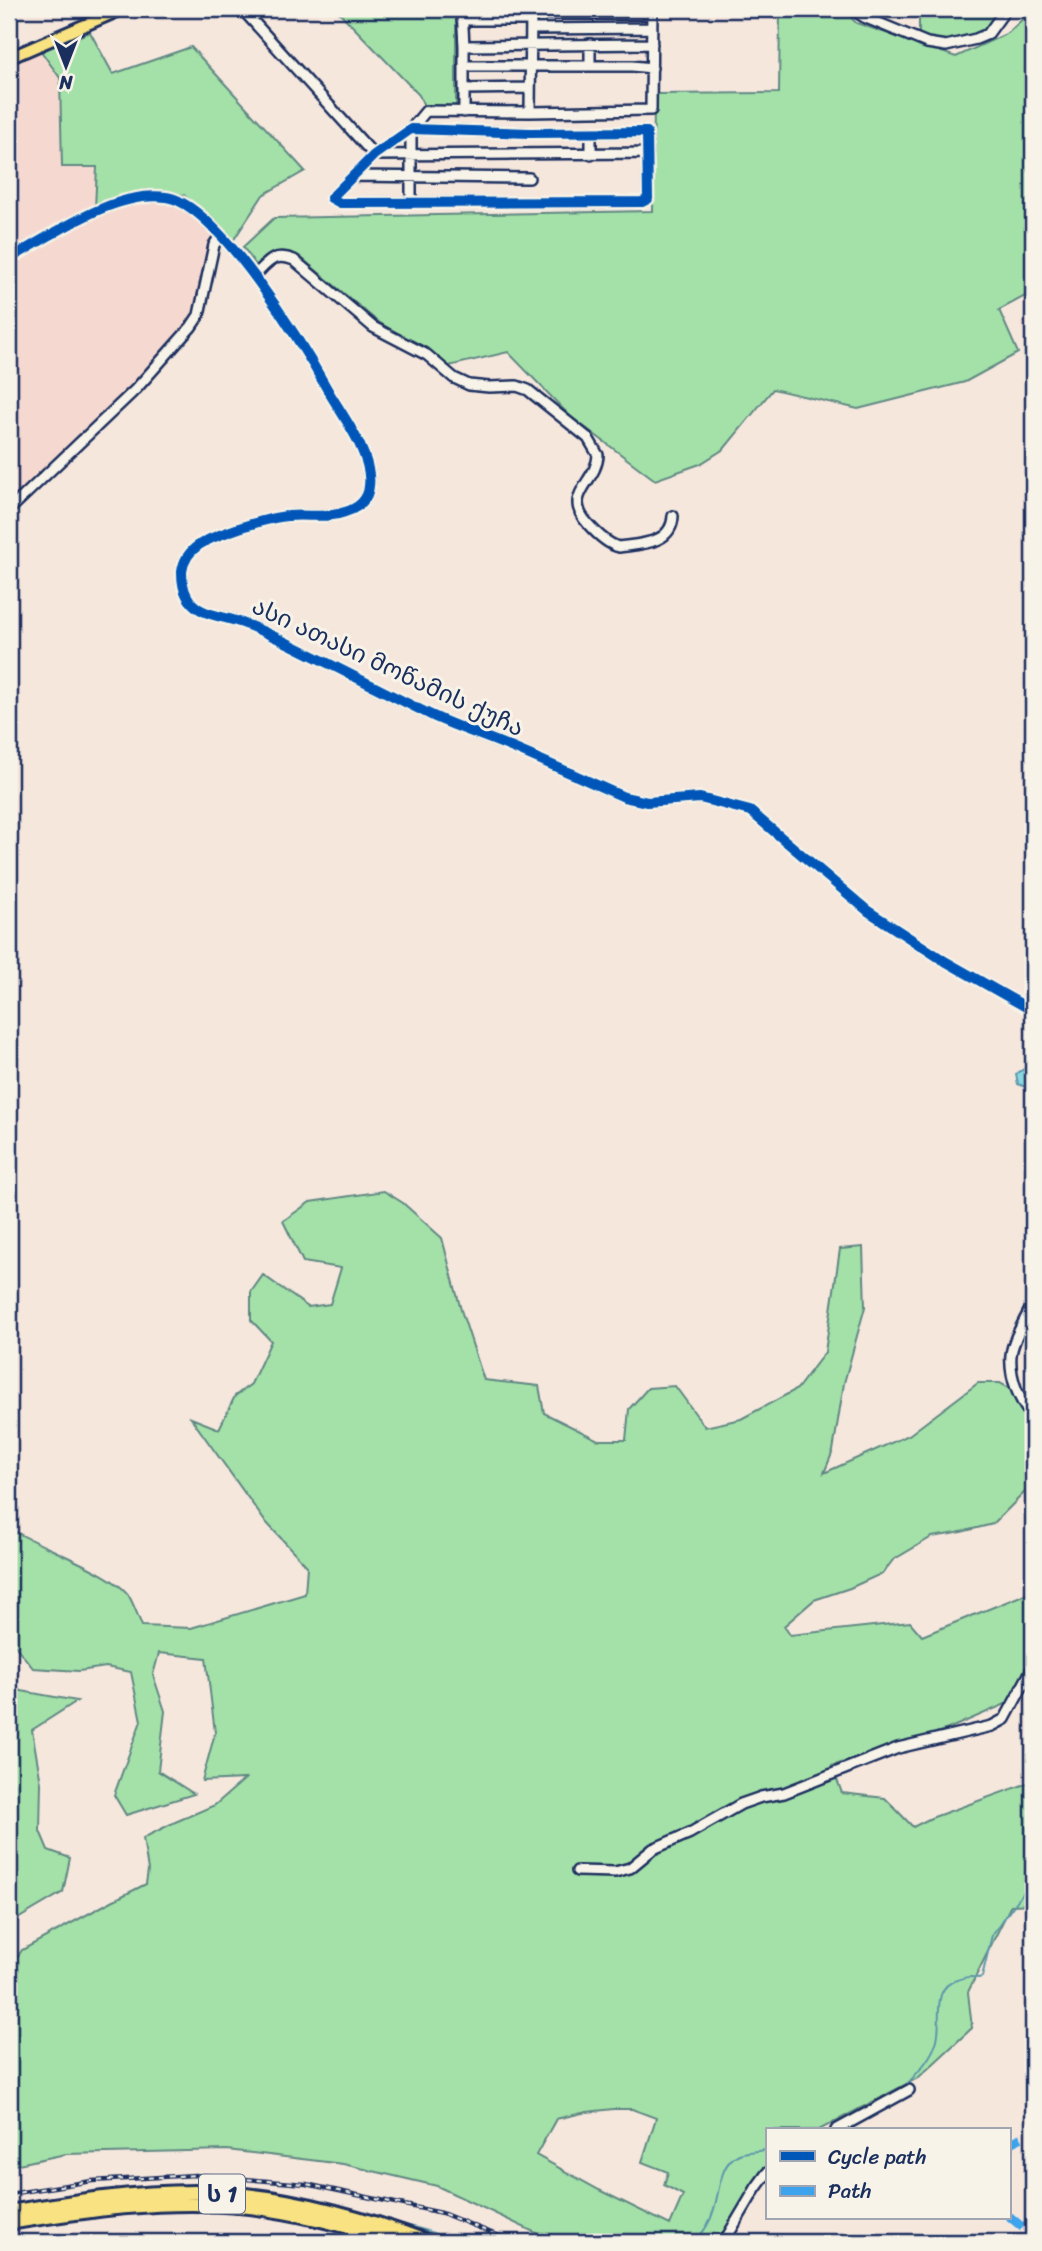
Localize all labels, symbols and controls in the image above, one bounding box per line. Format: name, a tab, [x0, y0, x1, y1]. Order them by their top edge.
north arrow	[32, 32, 102, 102]
text: N	[59, 66, 74, 99]
street label: ასი ათასი მოწამის ქუჩა	[245, 585, 531, 749]
legend	[766, 2128, 1010, 2220]
text: Cycle path	[828, 2138, 927, 2176]
text: Path	[828, 2172, 871, 2210]
road number: ს 1	[199, 2174, 245, 2214]

